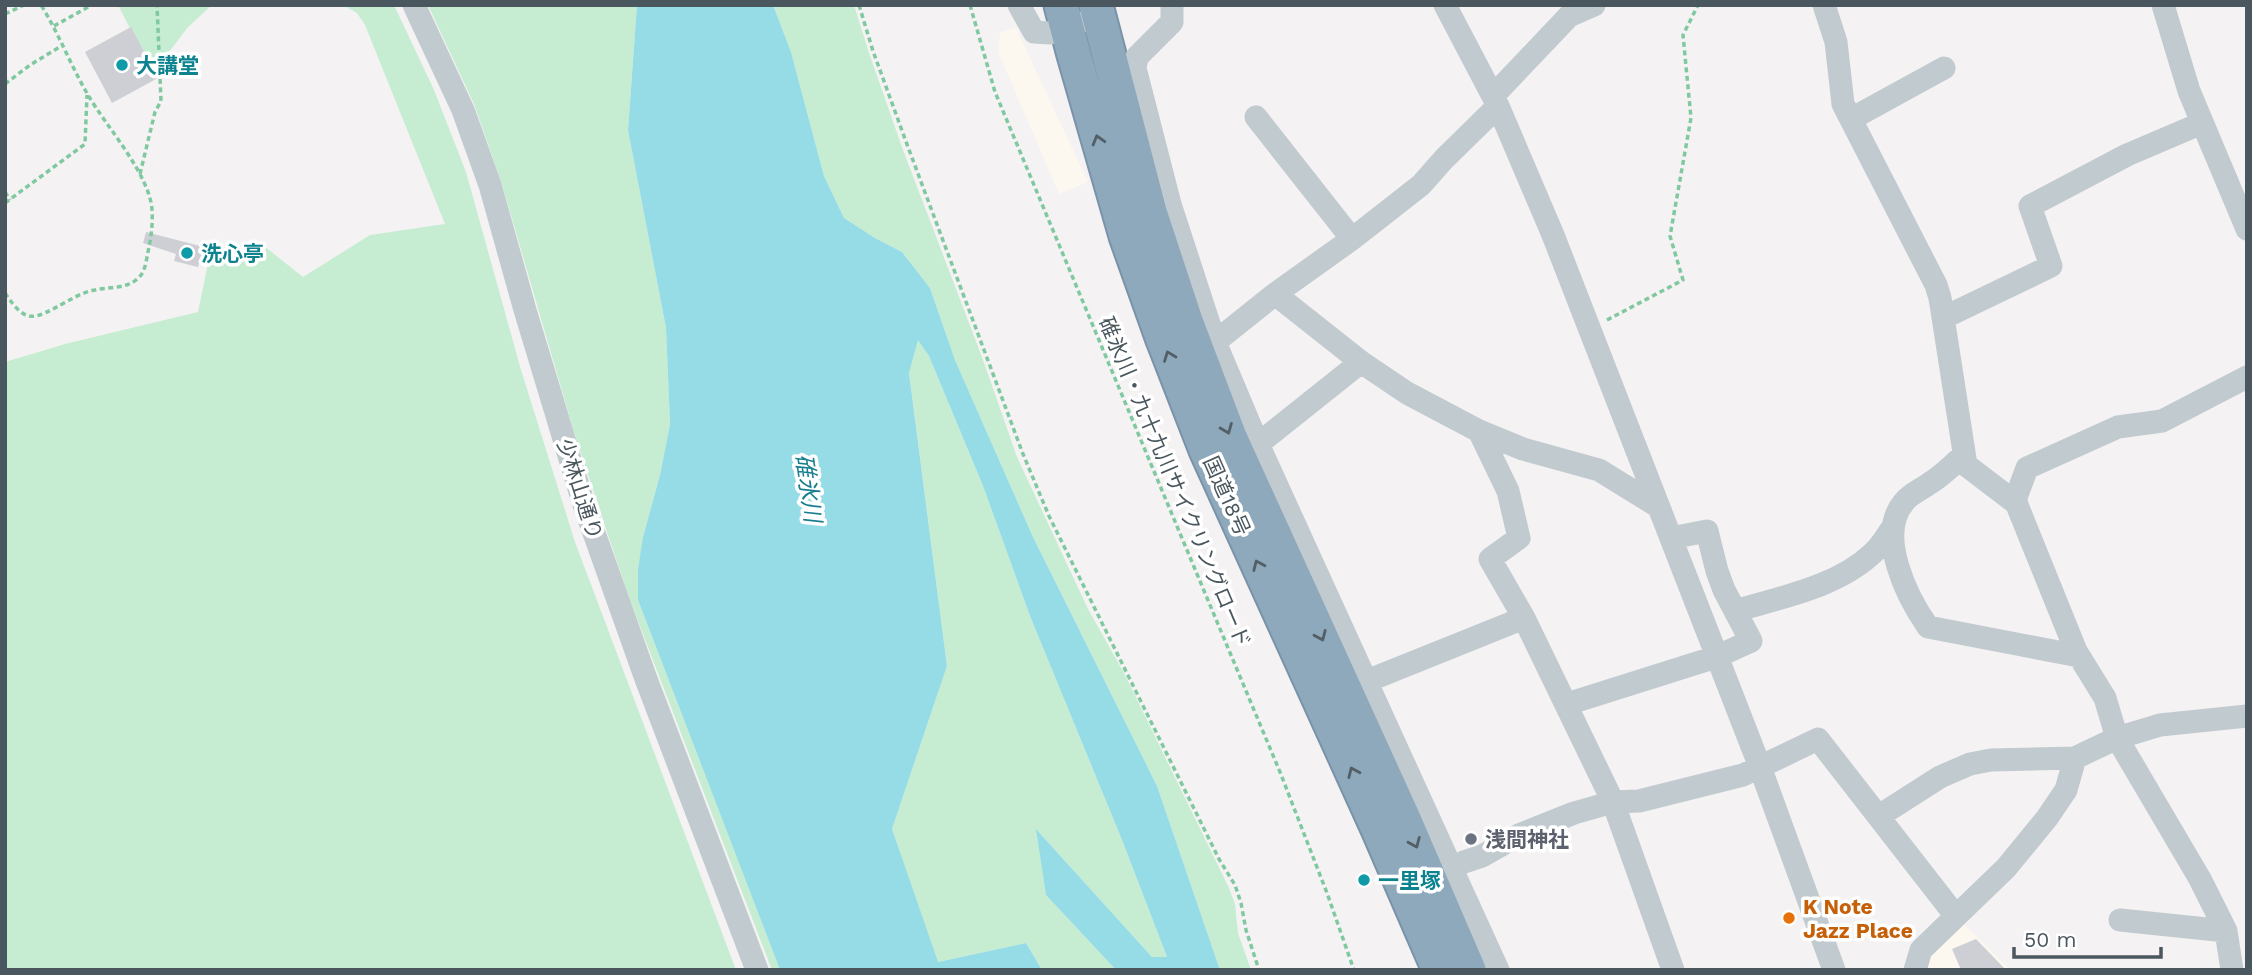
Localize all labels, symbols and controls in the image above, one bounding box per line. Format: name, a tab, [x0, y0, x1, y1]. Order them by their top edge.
place label: 大講堂	[136, 53, 199, 78]
marker: 大講堂	[114, 57, 130, 73]
one-way arrow	[1092, 134, 1107, 146]
place label: 洗心亭	[201, 241, 264, 266]
marker: 洗心亭	[179, 245, 195, 261]
street label: 碓氷川・九十九川サイクリングロード	[1094, 313, 1256, 651]
one-way arrow	[1164, 351, 1178, 363]
one-way arrow	[1219, 422, 1233, 434]
street label: 少林山通り	[552, 435, 608, 543]
water label: 碓氷川	[790, 452, 827, 527]
street label: 国道18号	[1198, 452, 1256, 540]
one-way arrow	[1253, 560, 1267, 572]
one-way arrow	[1313, 629, 1327, 641]
one-way arrow	[1347, 767, 1361, 780]
place label: 浅間神社	[1485, 827, 1569, 852]
marker: 浅間神社	[1463, 831, 1479, 847]
one-way arrow	[1406, 836, 1420, 848]
place label: 一里塚	[1378, 868, 1441, 893]
marker: 一里塚	[1356, 872, 1372, 888]
place label: K Note Jazz Place	[1803, 894, 1913, 943]
marker: K Note Jazz Place	[1781, 910, 1797, 926]
scale bar	[2014, 916, 2161, 960]
text: 50 m	[2024, 927, 2076, 952]

